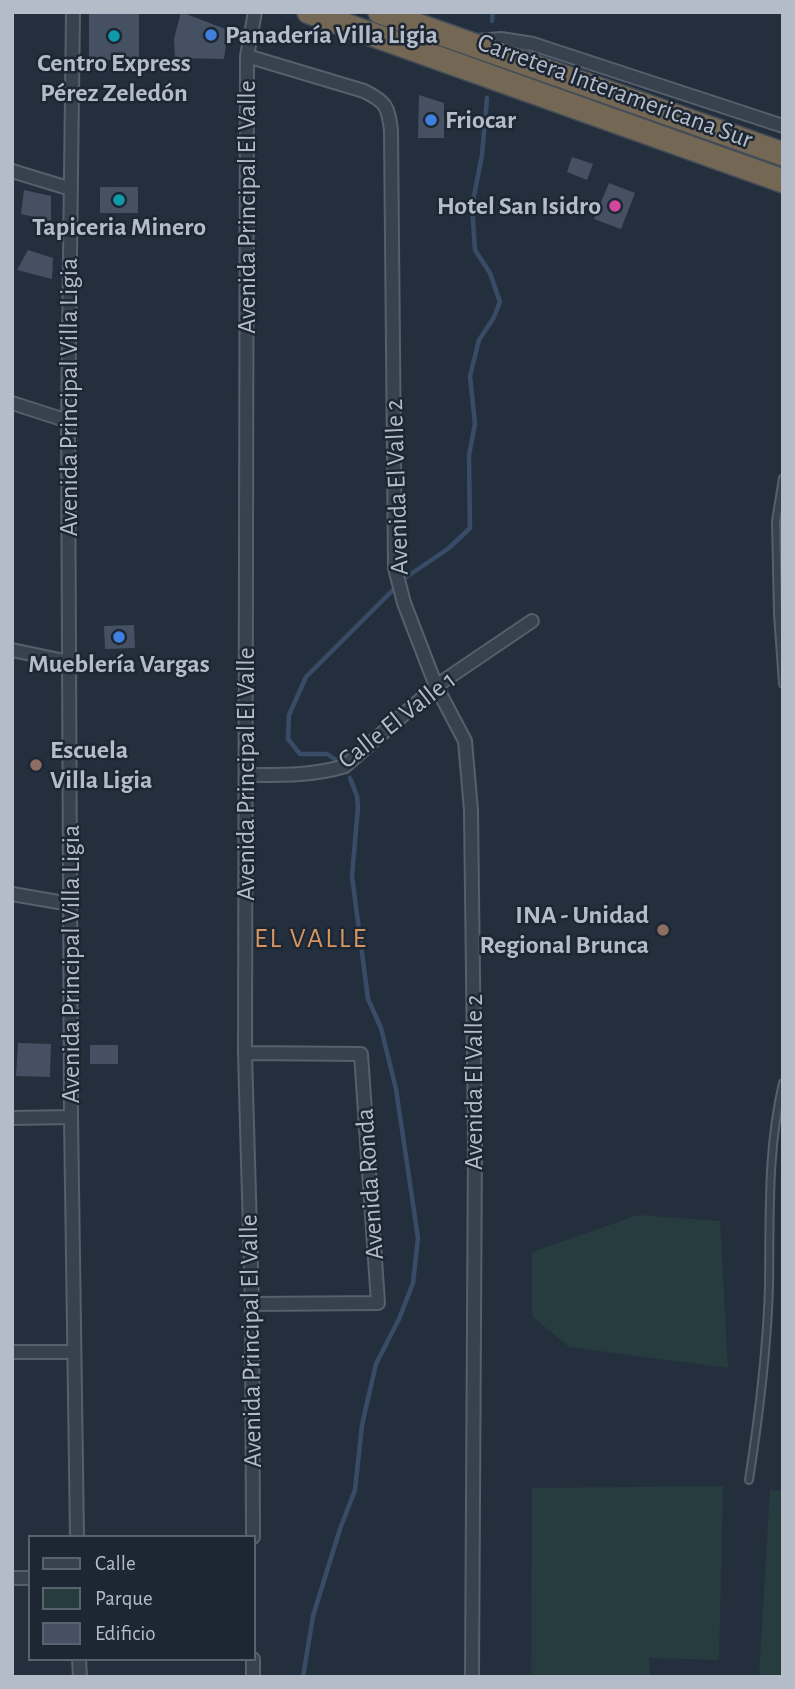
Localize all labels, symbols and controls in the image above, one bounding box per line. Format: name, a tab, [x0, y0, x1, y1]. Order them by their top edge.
place label: Panadería Villa Ligia	[225, 19, 438, 51]
marker: Panadería Villa Ligia	[203, 27, 219, 43]
street label: Carretera Interamericana Sur	[473, 27, 757, 155]
marker: Centro Express Pérez Zeledón	[106, 28, 122, 44]
place label: Centro Express Pérez Zeledón	[37, 47, 191, 108]
street label: Avenida Principal El Valle	[231, 80, 263, 334]
place label: Friocar	[445, 104, 516, 136]
marker: Friocar	[423, 112, 439, 128]
place label: Hotel San Isidro	[437, 190, 601, 222]
marker: Tapiceria Minero	[111, 192, 127, 208]
marker: Hotel San Isidro	[607, 198, 623, 214]
place label: Tapiceria Minero	[32, 211, 206, 243]
street label: Avenida Principal Villa Ligia	[53, 258, 85, 536]
street label: Avenida El Valle 2	[378, 398, 416, 576]
marker: Mueblería Vargas	[111, 629, 127, 645]
street label: Avenida Principal El Valle	[230, 647, 262, 901]
place label: Mueblería Vargas	[28, 648, 210, 680]
street label: Calle El Valle 1	[332, 664, 462, 776]
place label: Escuela Villa Ligia	[50, 734, 152, 796]
marker: Escuela Villa Ligia	[28, 757, 44, 773]
street label: Avenida Principal Villa Ligia	[55, 825, 87, 1103]
place label: INA - Unidad Regional Brunca	[480, 899, 649, 960]
district label: EL VALLE	[255, 922, 367, 956]
marker: INA - Unidad Regional Brunca	[655, 922, 671, 938]
street label: Avenida El Valle 2	[458, 994, 490, 1170]
street label: Avenida Ronda	[349, 1107, 391, 1261]
street label: Avenida Principal El Valle	[233, 1214, 269, 1468]
legend	[28, 1535, 256, 1661]
text: Calle	[95, 1553, 136, 1574]
text: Parque	[95, 1588, 153, 1609]
text: Edificio	[95, 1623, 156, 1644]

